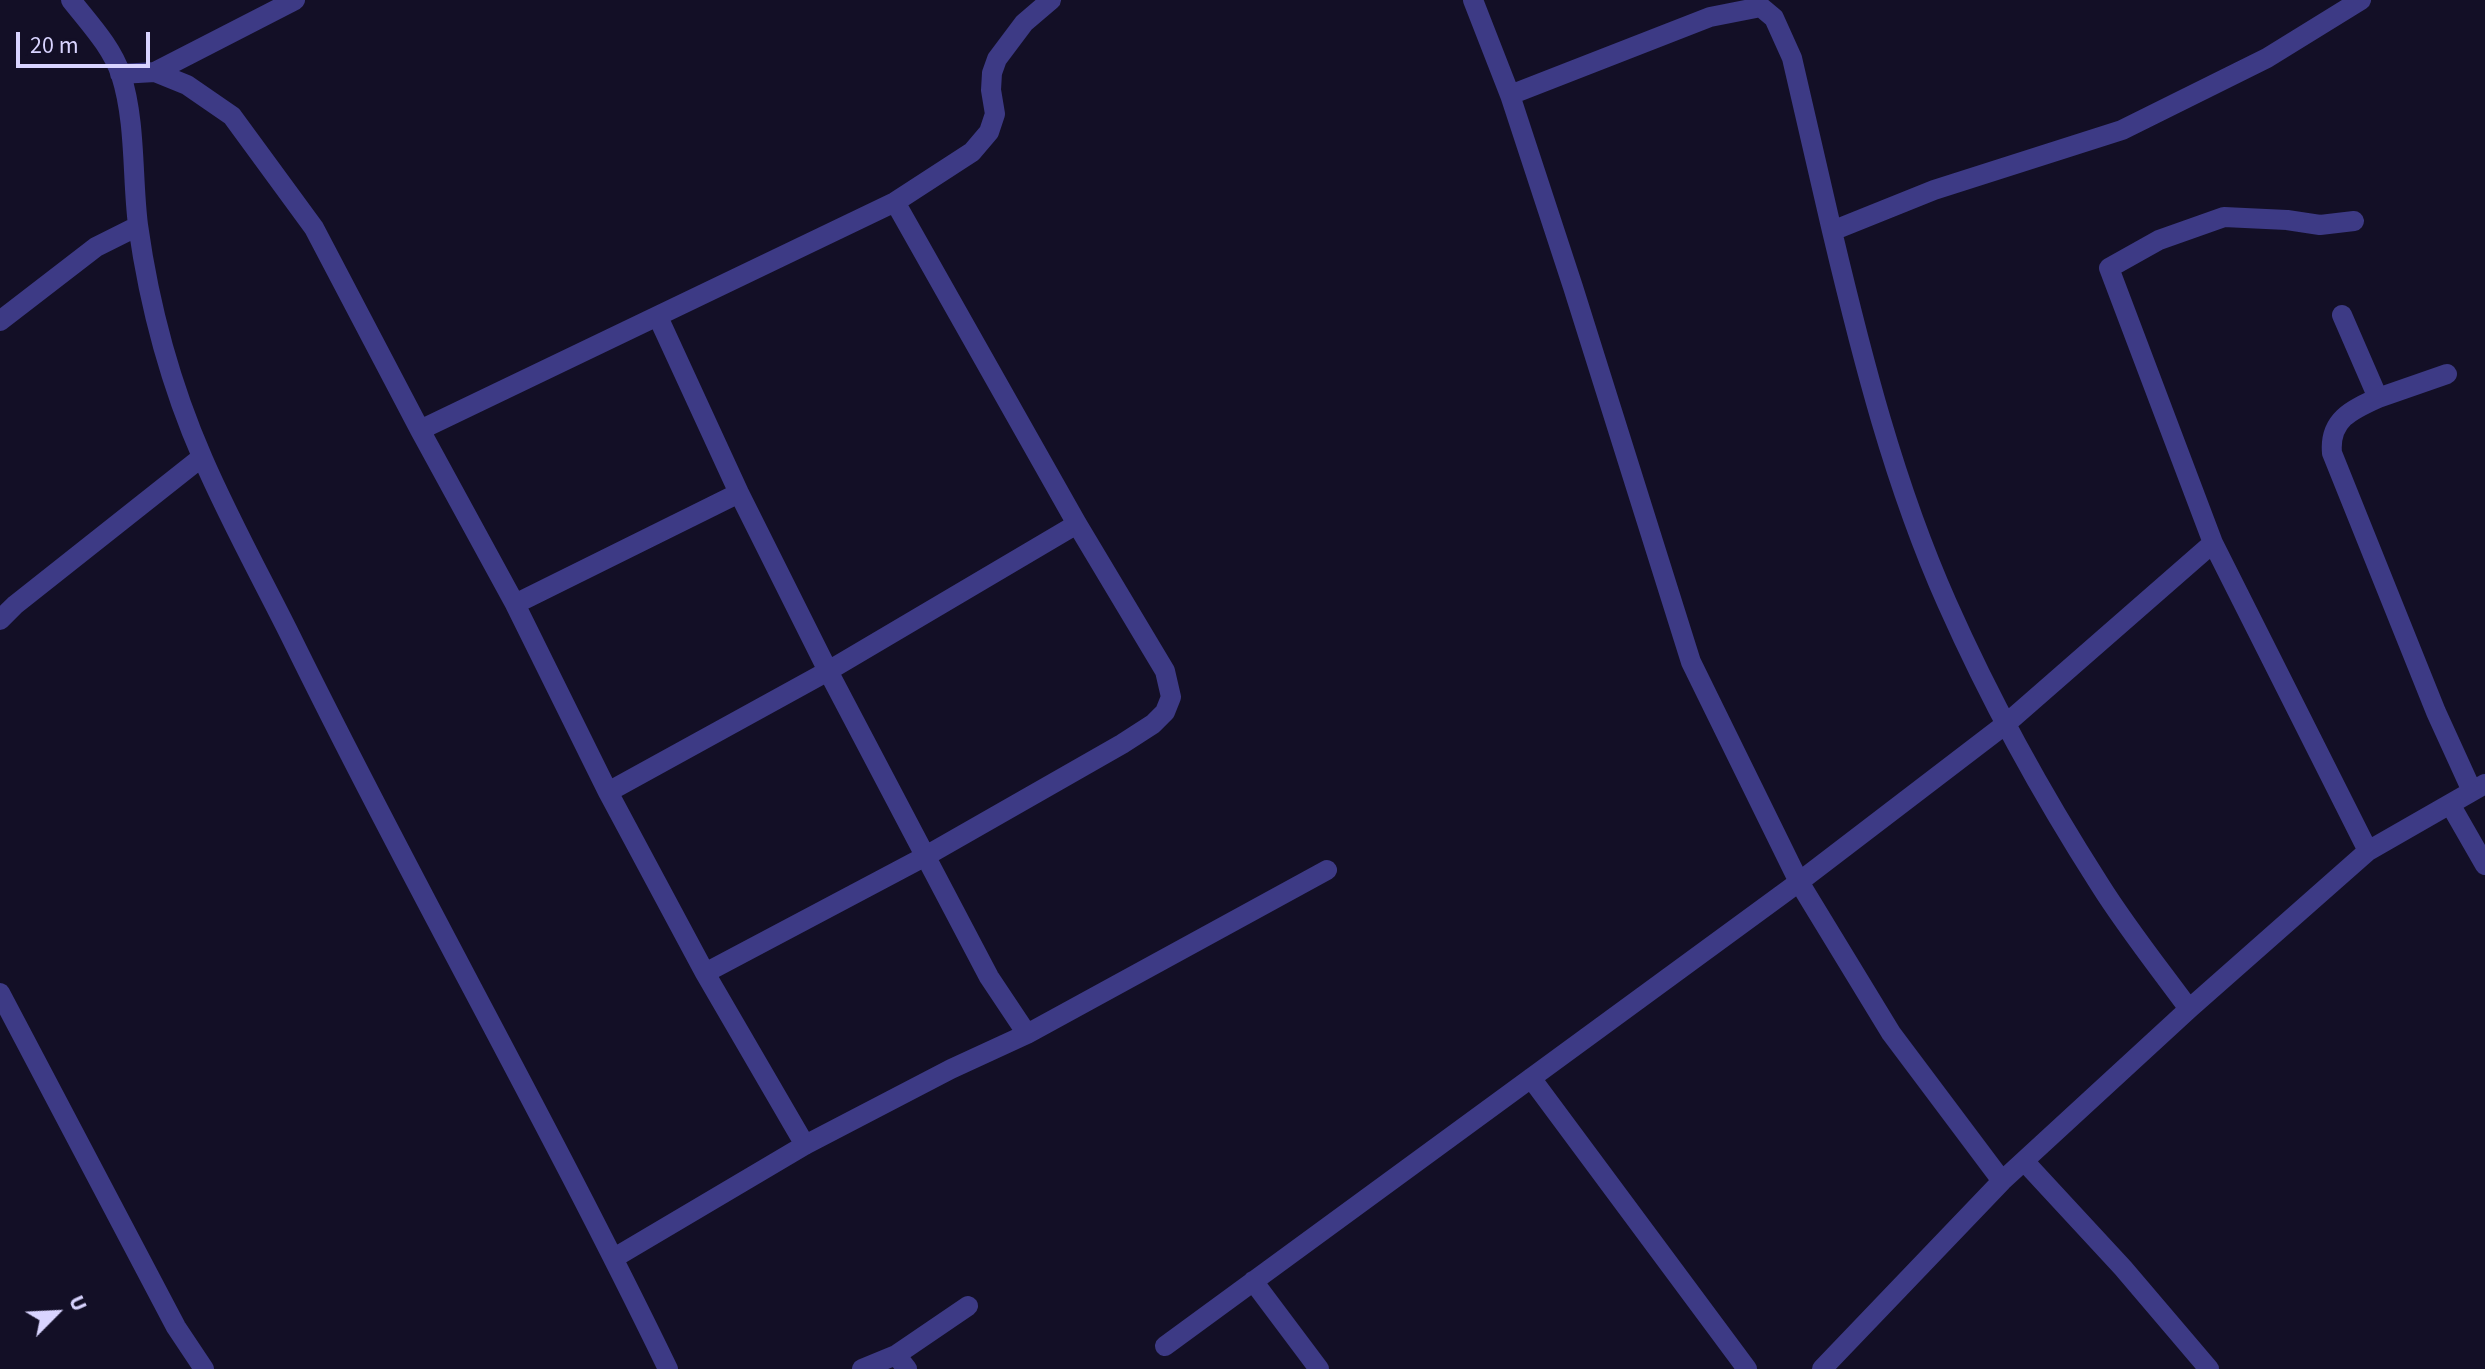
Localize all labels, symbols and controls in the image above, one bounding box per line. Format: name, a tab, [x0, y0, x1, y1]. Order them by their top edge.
scale bar	[20, 16, 154, 66]
text: 20 m	[30, 28, 79, 63]
north arrow	[16, 1273, 96, 1353]
text: U	[60, 1290, 96, 1316]

